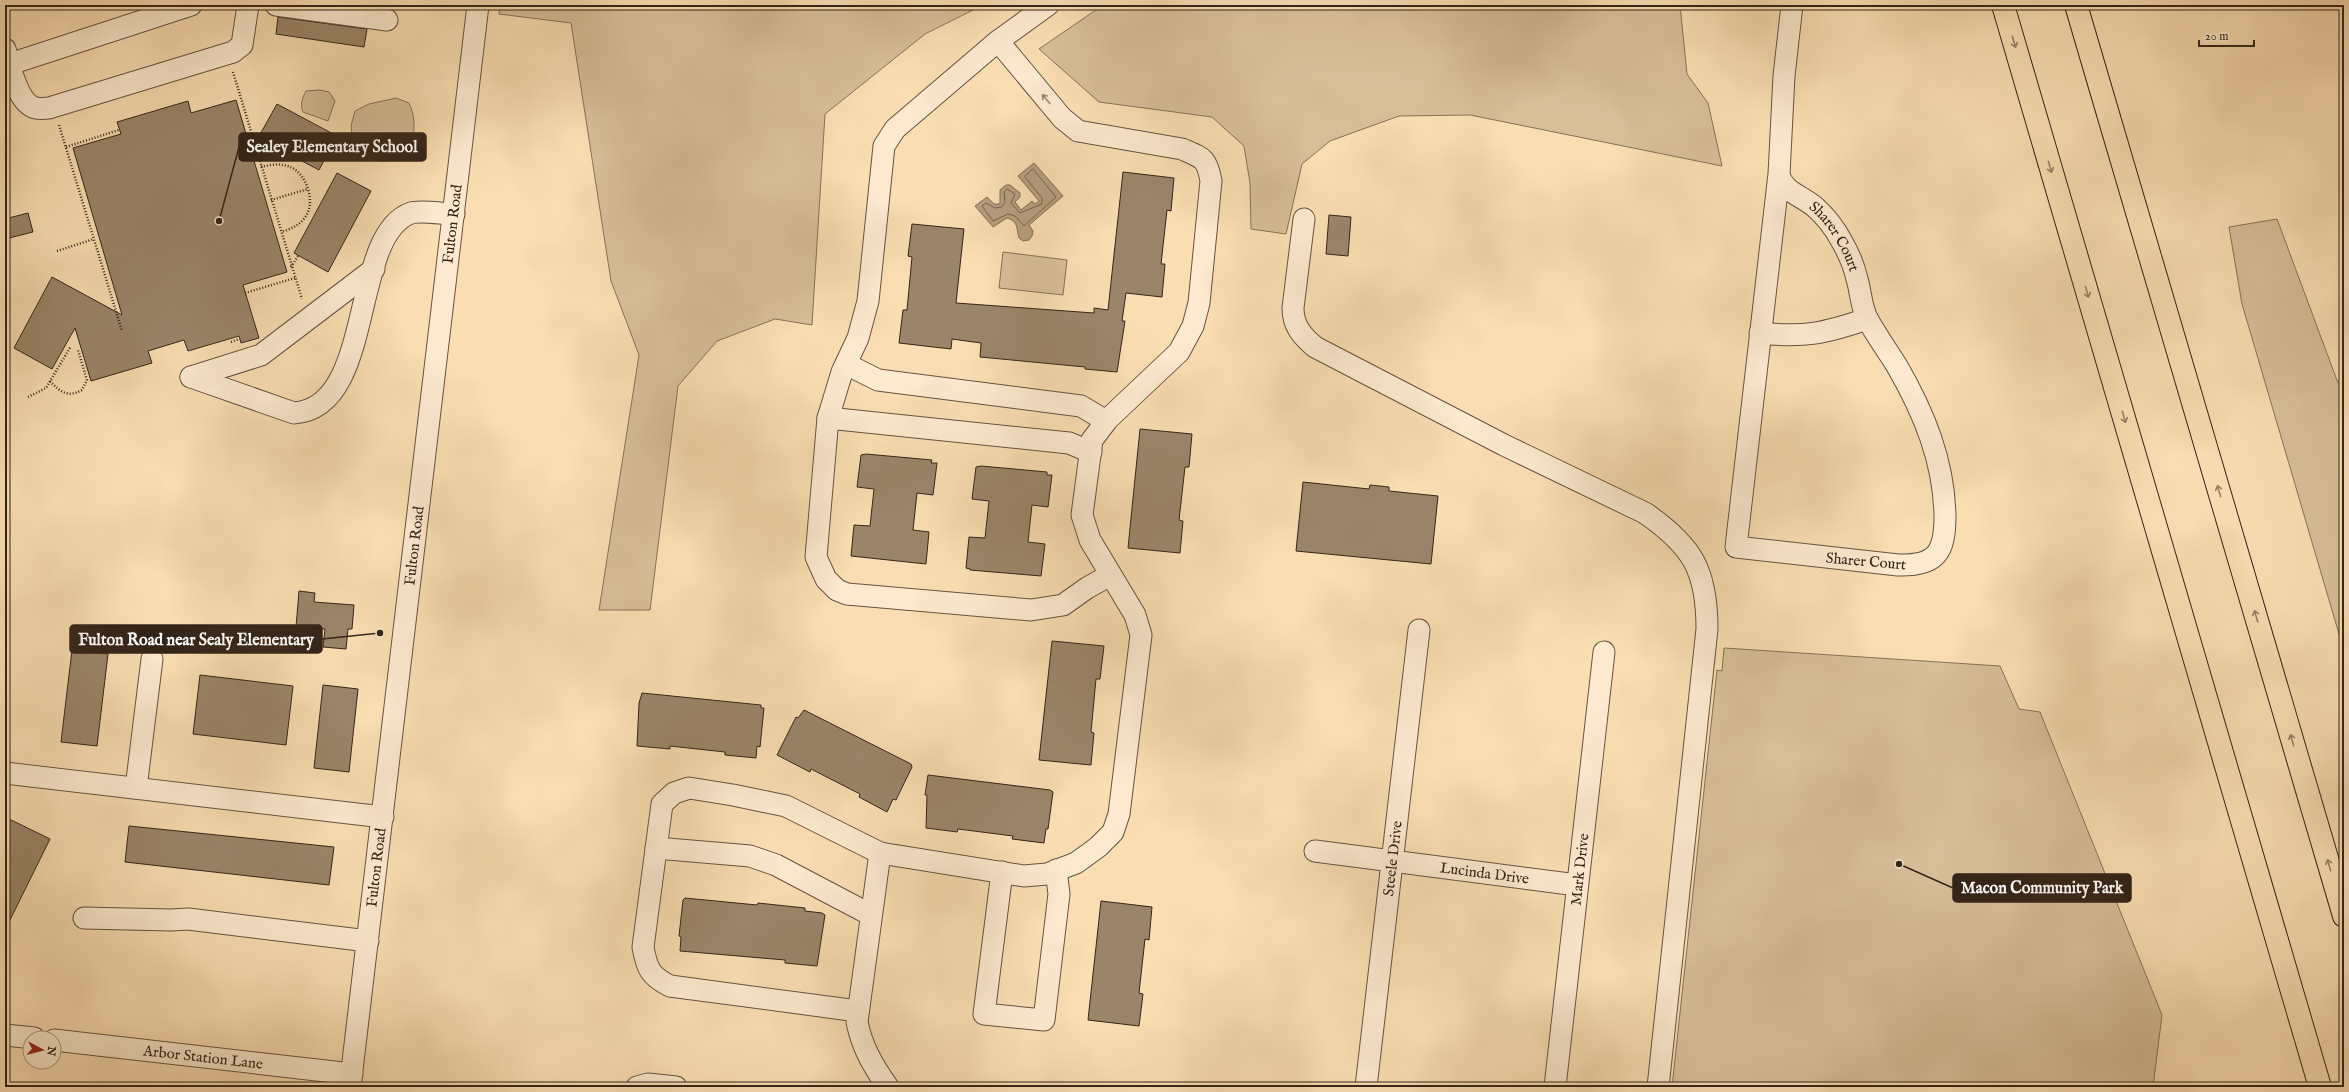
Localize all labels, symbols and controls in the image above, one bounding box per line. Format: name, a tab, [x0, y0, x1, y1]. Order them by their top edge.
scale bar	[2199, 22, 2254, 48]
text: 20 m	[2205, 29, 2228, 44]
one-way arrow	[2011, 36, 2018, 49]
one-way arrow	[1042, 93, 1051, 104]
callout: Sealey Elementary School	[239, 133, 426, 161]
text: Sealey Elementary School	[246, 138, 418, 158]
one-way arrow	[2047, 160, 2054, 173]
street label: Fulton Road	[438, 182, 467, 265]
street label: Sharer Court	[1805, 197, 1863, 274]
one-way arrow	[2084, 285, 2091, 298]
one-way arrow	[2121, 410, 2128, 423]
one-way arrow	[2215, 485, 2222, 498]
street label: Fulton Road	[400, 504, 429, 587]
street label: Sharer Court	[1825, 549, 1907, 574]
one-way arrow	[2252, 609, 2259, 622]
callout: Fulton Road near Sealy Elementary	[70, 625, 322, 653]
text: Fulton Road near Sealy Elementary	[78, 631, 315, 651]
one-way arrow	[2288, 734, 2295, 747]
street label: Steele Drive	[1379, 820, 1407, 897]
street label: Fulton Road	[362, 826, 391, 908]
street label: Mark Drive	[1567, 832, 1594, 906]
street label: Lucinda Drive	[1439, 858, 1530, 889]
one-way arrow	[2325, 859, 2332, 872]
callout: Macon Community Park	[1953, 874, 2131, 902]
text: Macon Community Park	[1961, 879, 2124, 899]
north arrow	[22, 1030, 62, 1070]
street label: Arbor Station Lane	[141, 1041, 264, 1074]
text: N	[43, 1045, 59, 1057]

